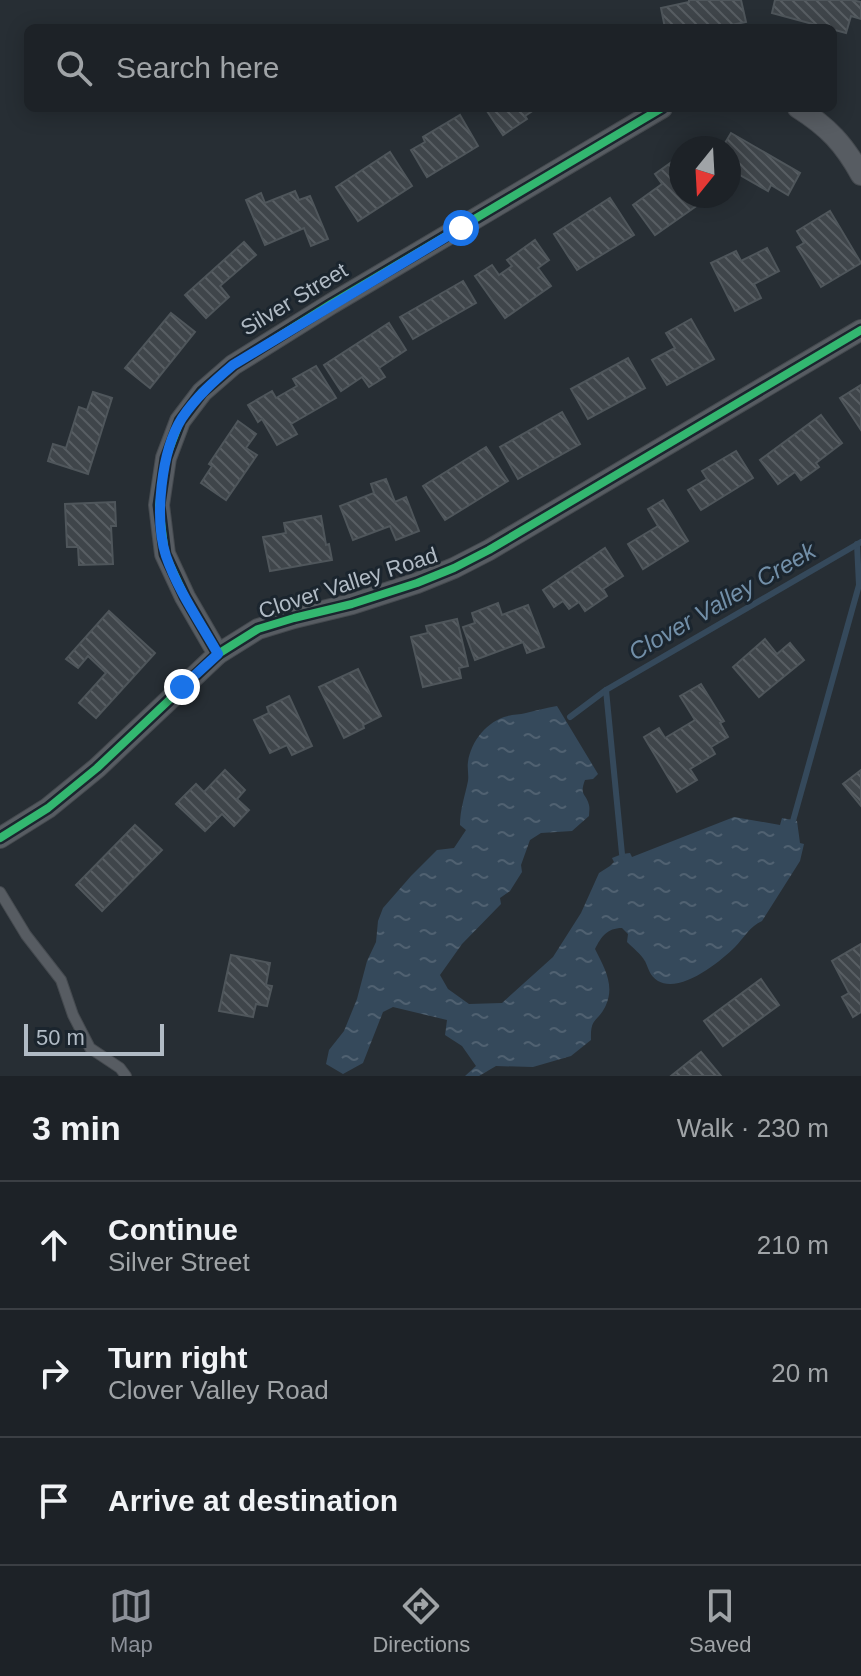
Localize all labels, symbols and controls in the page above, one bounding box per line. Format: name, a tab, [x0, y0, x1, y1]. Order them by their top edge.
search box	[24, 24, 837, 112]
icon: search	[52, 46, 96, 90]
text: Search here	[116, 51, 279, 84]
north arrow	[669, 136, 741, 208]
route start	[443, 210, 479, 246]
street label: Silver Street	[236, 257, 352, 341]
water label: Clover Valley Creek	[624, 536, 822, 665]
street label: Clover Valley Road	[255, 542, 441, 624]
route end	[164, 669, 200, 705]
scale bar	[24, 1020, 164, 1056]
text: 50 m	[36, 1025, 85, 1050]
text: 3 min	[32, 1109, 121, 1147]
text: Walk · 230 m	[677, 1113, 829, 1143]
text: Continue	[108, 1213, 238, 1246]
icon: ahead	[32, 1223, 76, 1267]
text: 210 m	[757, 1230, 829, 1260]
text: Silver Street	[108, 1247, 250, 1277]
text: Turn right	[108, 1341, 247, 1374]
icon: right	[32, 1351, 76, 1395]
text: 20 m	[771, 1358, 829, 1388]
text: Clover Valley Road	[108, 1375, 329, 1405]
icon: arrive	[32, 1479, 76, 1523]
text: Arrive at destination	[108, 1484, 398, 1517]
tab: Map	[109, 1584, 153, 1658]
tab: Directions	[372, 1584, 470, 1658]
tab: Saved	[689, 1584, 752, 1658]

